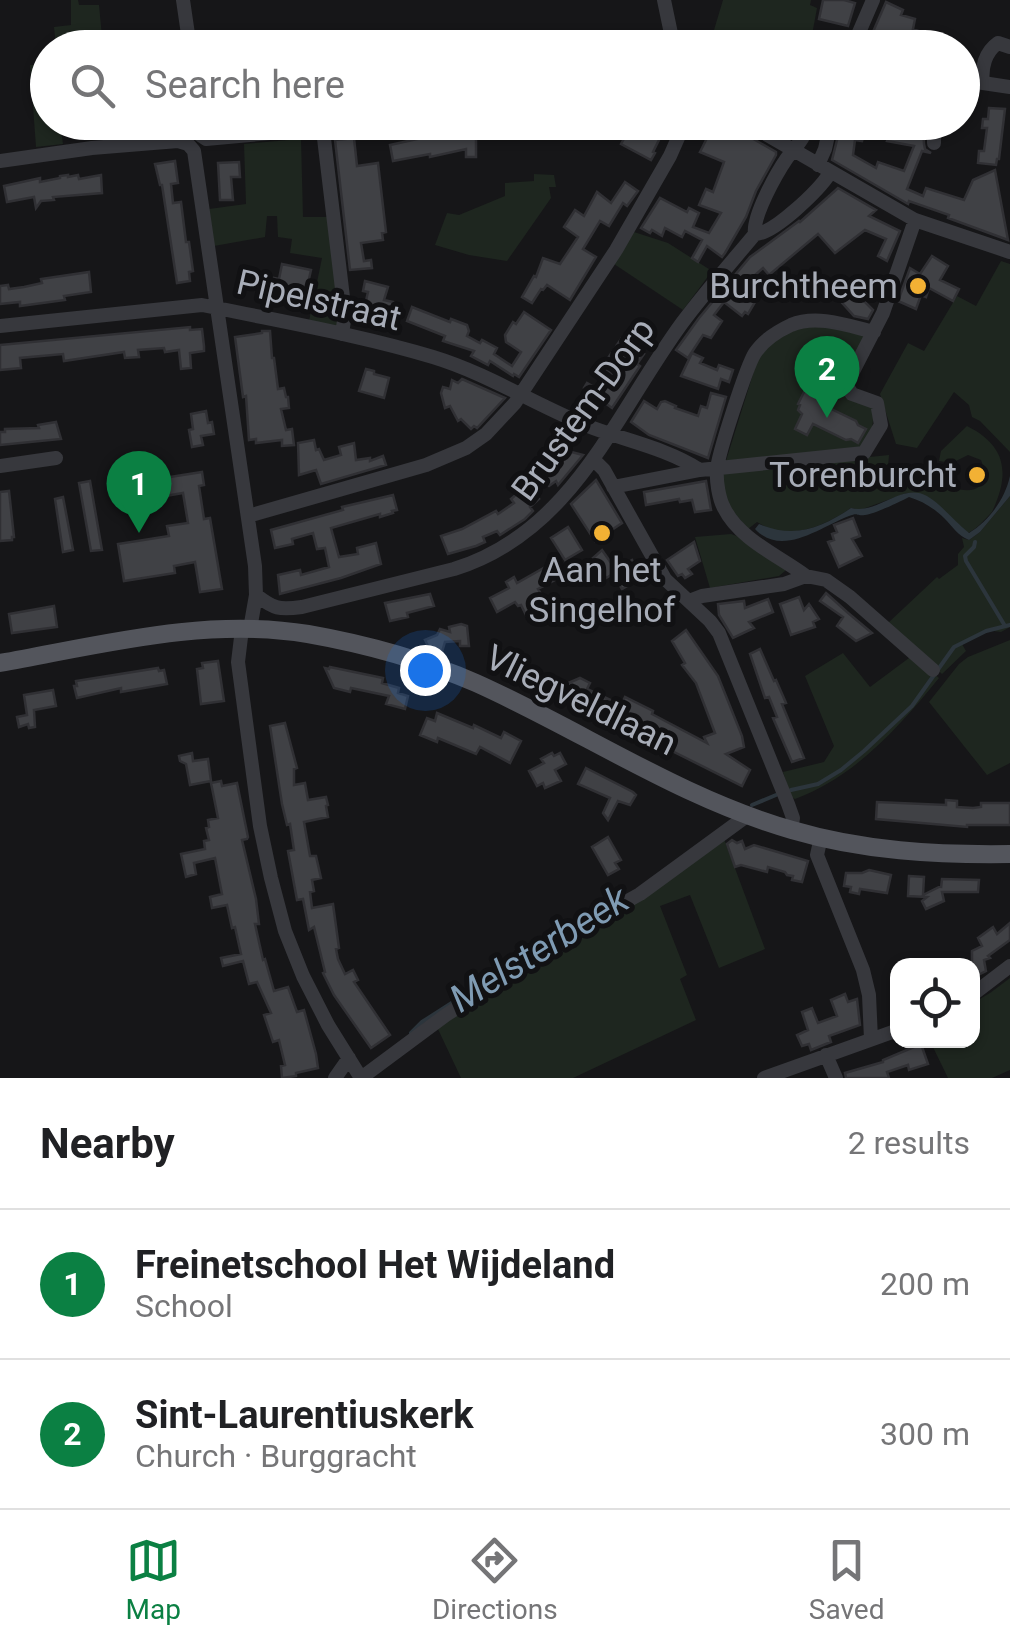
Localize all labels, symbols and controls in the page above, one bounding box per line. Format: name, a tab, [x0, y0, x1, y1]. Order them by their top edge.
search box	[30, 30, 980, 140]
icon: search	[65, 58, 120, 113]
text: Search here	[145, 63, 345, 107]
street label: Pipelstraat	[233, 262, 405, 339]
place label: Burchtheem	[709, 266, 898, 307]
marker: Burchtheem	[907, 275, 929, 297]
street label: Brustem-Dorp	[503, 310, 663, 509]
pin: 2	[794, 336, 860, 418]
pin: 1	[106, 450, 172, 533]
place label: Torenburcht	[769, 455, 957, 496]
marker: Torenburcht	[966, 464, 988, 486]
marker: Aan het Singelhof	[591, 522, 613, 544]
place label: Aan het Singelhof	[529, 550, 676, 631]
street label: Vliegveldlaan	[479, 637, 683, 764]
your location	[400, 645, 451, 696]
water label: Melsterbeek	[442, 876, 638, 1021]
map controls	[890, 958, 980, 1048]
button: locate	[890, 958, 980, 1048]
text: Nearby	[40, 1119, 175, 1168]
text: 2 results	[848, 1124, 970, 1162]
text: Freinetschool Het Wijdeland	[135, 1243, 615, 1287]
text: 1	[63, 1265, 82, 1303]
text: 200 m	[880, 1265, 970, 1303]
text: School	[135, 1287, 233, 1325]
text: Sint-Laurentiuskerk	[135, 1393, 474, 1437]
text: 2	[63, 1415, 82, 1453]
text: 300 m	[880, 1415, 970, 1453]
text: Church · Burggracht	[135, 1437, 417, 1475]
tab: Map	[126, 1533, 181, 1626]
tab: Directions	[432, 1533, 558, 1626]
tab: Saved	[809, 1533, 884, 1626]

